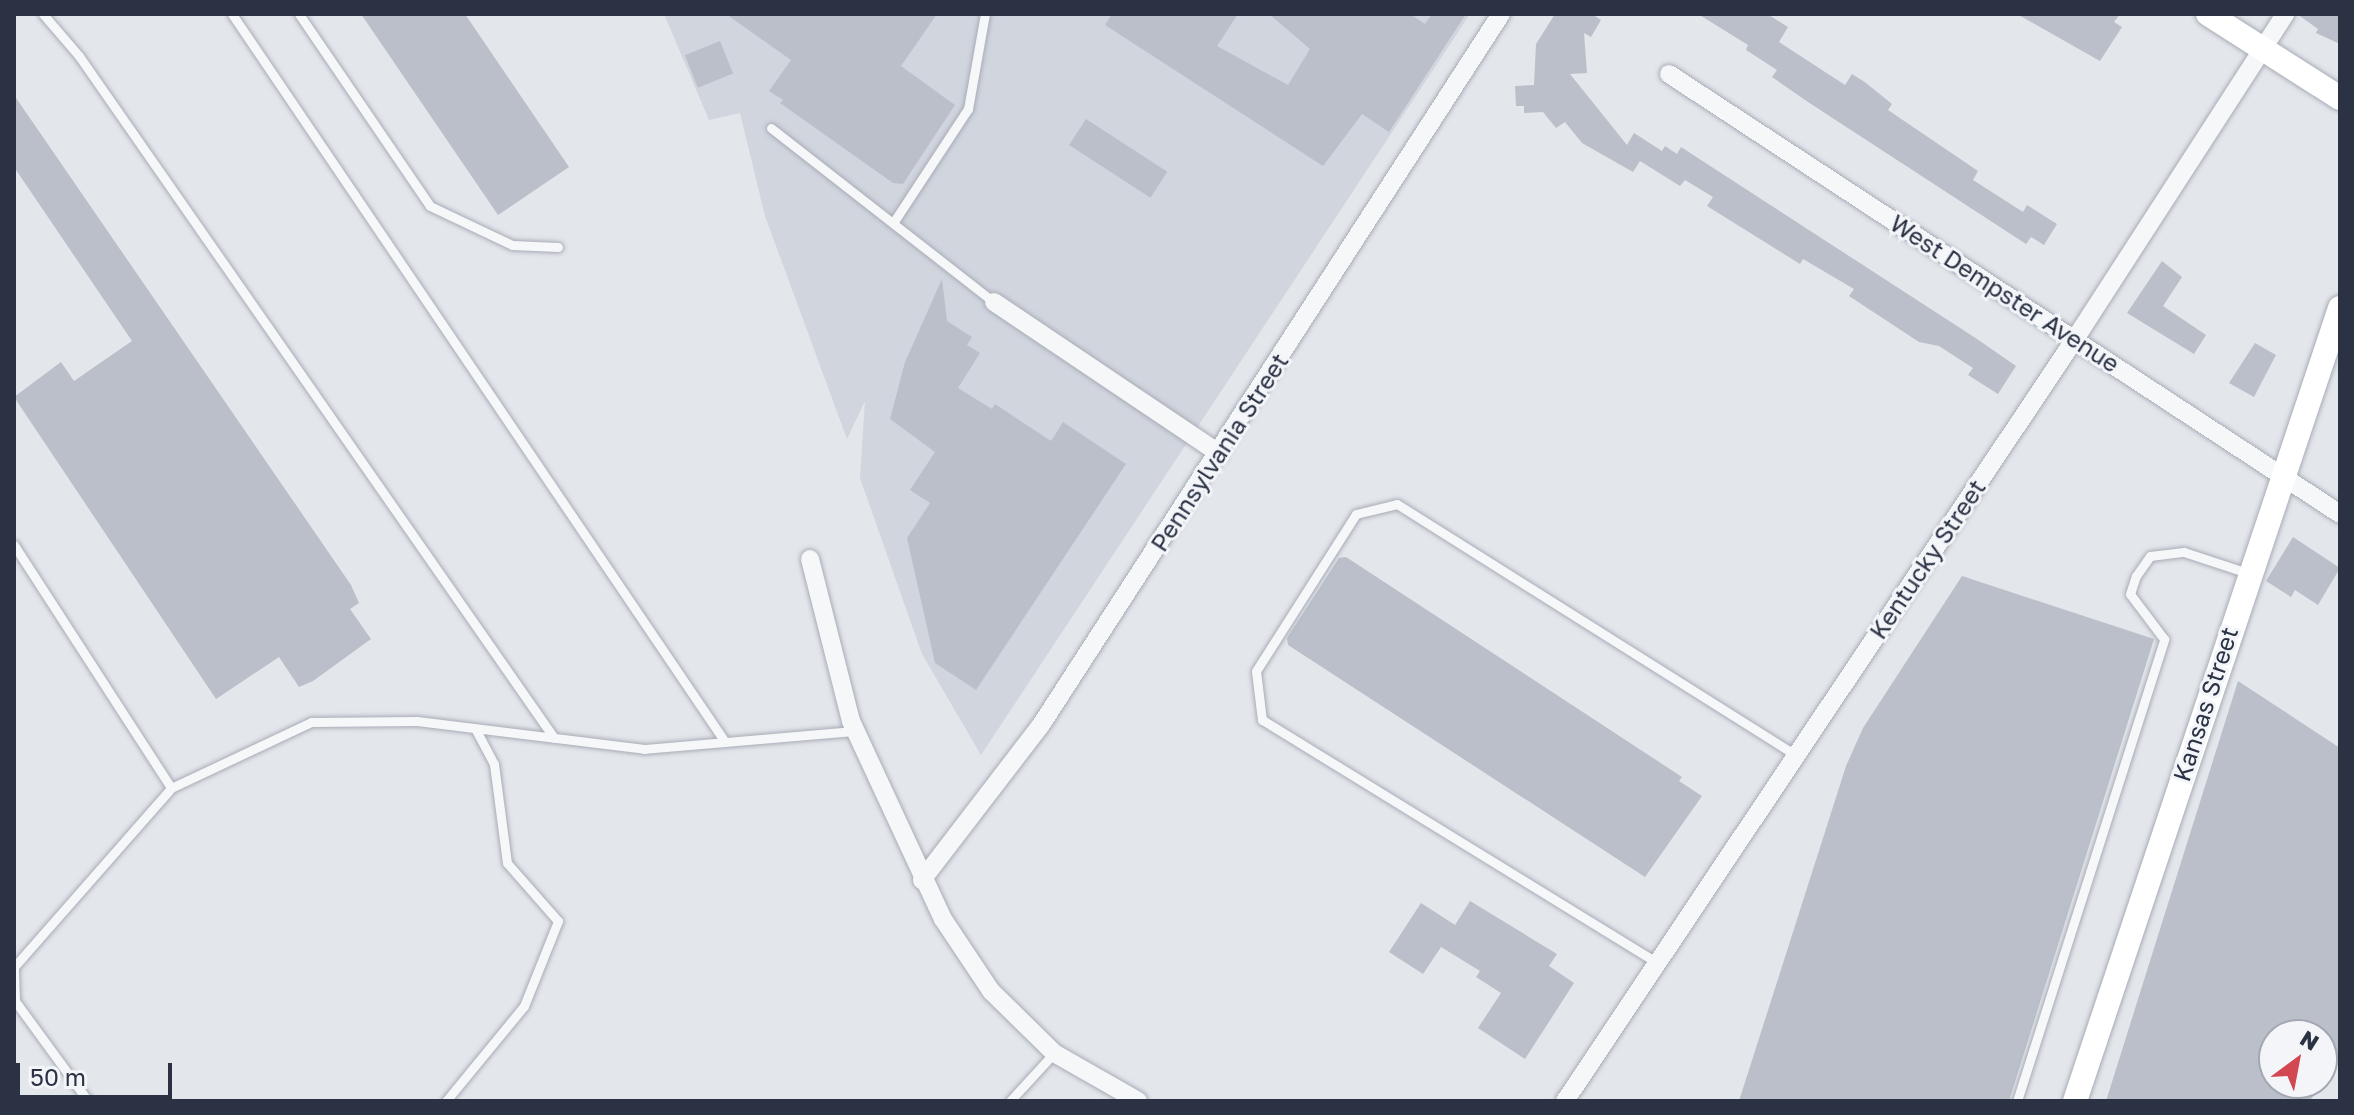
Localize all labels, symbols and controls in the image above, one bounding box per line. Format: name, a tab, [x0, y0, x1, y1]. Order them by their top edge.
street label: West Dempster Avenue	[1885, 208, 2125, 378]
street label: Pennsylvania Street	[1144, 348, 1294, 556]
street label: Kentucky Street	[1863, 474, 1991, 644]
street label: Kansas Street	[2166, 623, 2244, 785]
north arrow	[2258, 1019, 2338, 1099]
text: N	[2296, 1024, 2324, 1056]
scale bar	[20, 1047, 176, 1097]
text: 50 m	[30, 1062, 86, 1091]

